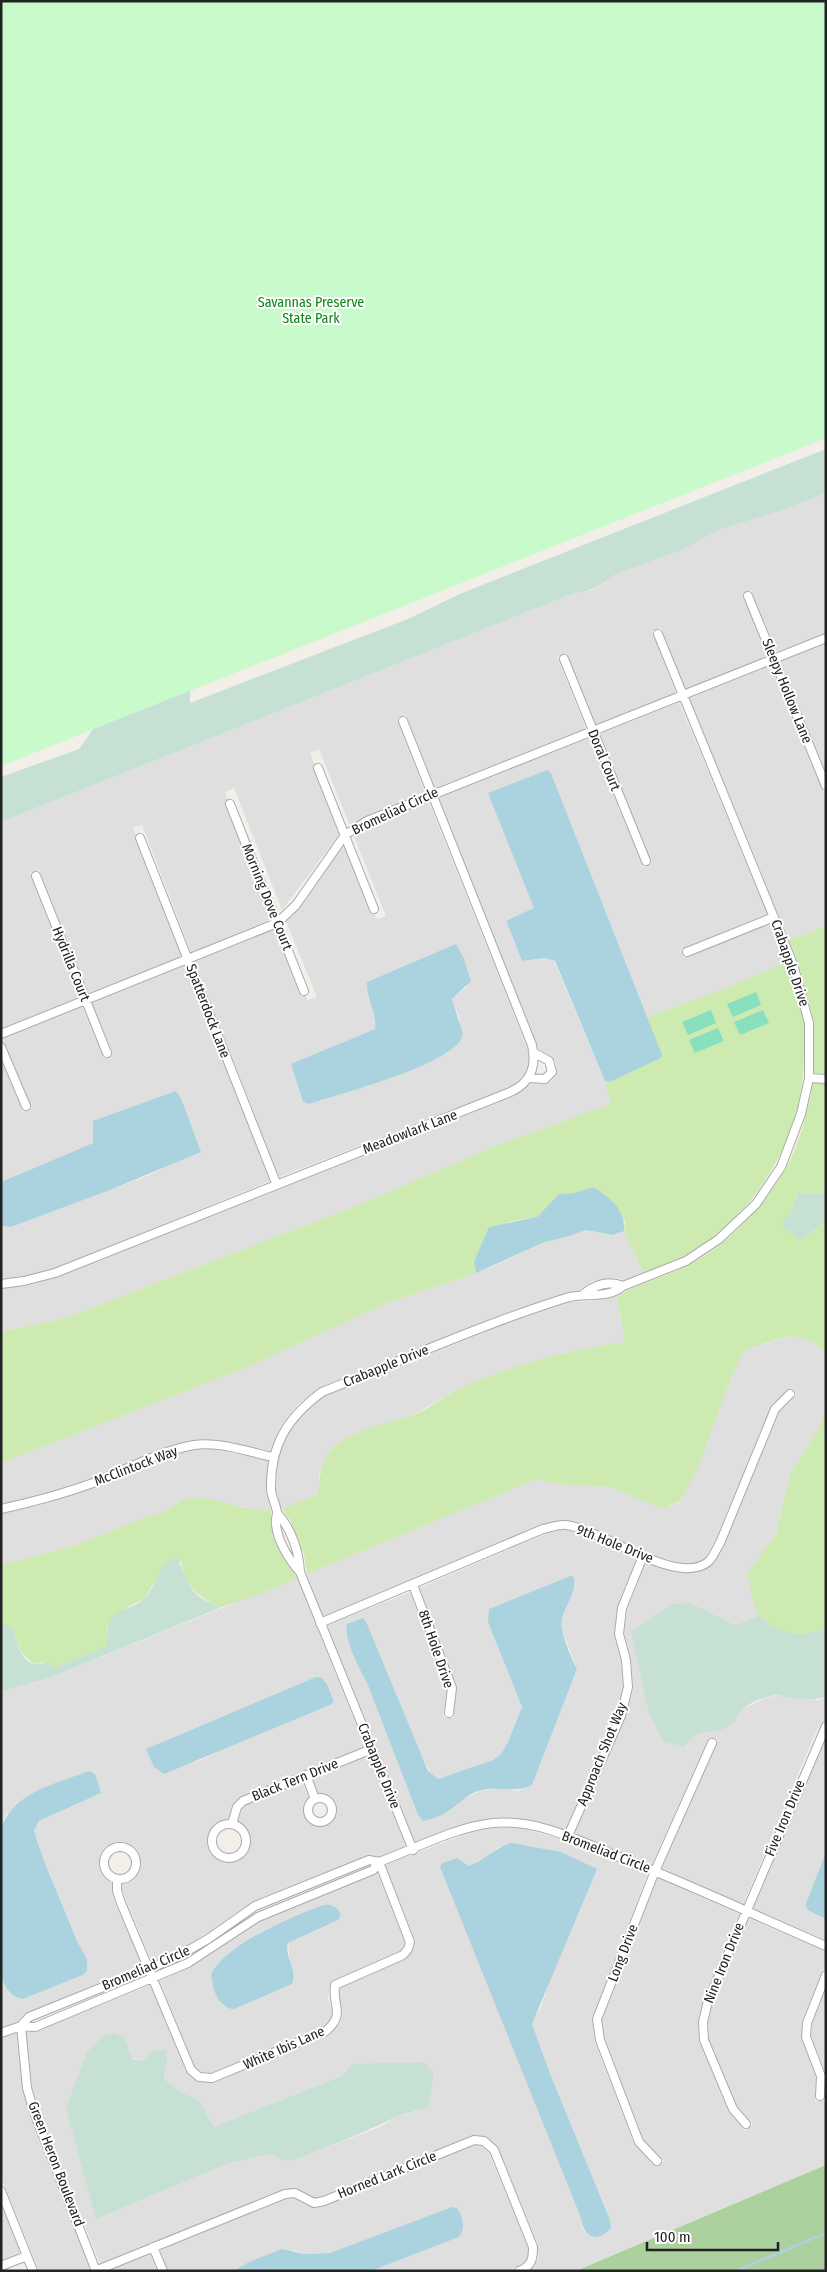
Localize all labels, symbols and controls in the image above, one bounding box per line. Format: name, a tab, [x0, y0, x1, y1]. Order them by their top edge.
park label: Savannas Preserve State Park	[258, 294, 364, 327]
street label: Sleepy Hollow Lane	[758, 636, 816, 746]
street label: Doral Court	[584, 727, 624, 794]
street label: Bromeliad Circle	[349, 783, 441, 839]
street label: Morning Dove Court	[238, 841, 296, 953]
street label: Crabapple Drive	[767, 917, 813, 1009]
street label: Hydrilla Court	[48, 924, 94, 1004]
street label: Spatterdock Lane	[182, 962, 234, 1061]
street label: Meadowlark Lane	[360, 1106, 460, 1158]
street label: Crabapple Drive	[341, 1341, 431, 1391]
street label: McClintock Way	[92, 1442, 181, 1490]
street label: 9th Hole Drive	[574, 1521, 656, 1567]
street label: 8th Hole Drive	[415, 1608, 457, 1690]
street label: Approach Shot Way	[574, 1699, 631, 1808]
street label: Crabapple Drive	[354, 1721, 404, 1811]
street label: Black Tern Drive	[249, 1755, 341, 1805]
street label: Five Iron Drive	[761, 1777, 809, 1859]
street label: Bromeliad Circle	[559, 1827, 653, 1877]
street label: Nine Iron Drive	[700, 1920, 748, 2006]
street label: Long Drive	[604, 1922, 642, 1984]
street label: Bromeliad Circle	[100, 1942, 193, 1994]
street label: White Ibis Lane	[241, 2022, 327, 2073]
street label: Green Heron Boulevard	[24, 2099, 88, 2229]
street label: Horned Lark Circle	[335, 2147, 439, 2203]
scale bar	[647, 2220, 778, 2252]
text: 100 m	[654, 2228, 691, 2246]

